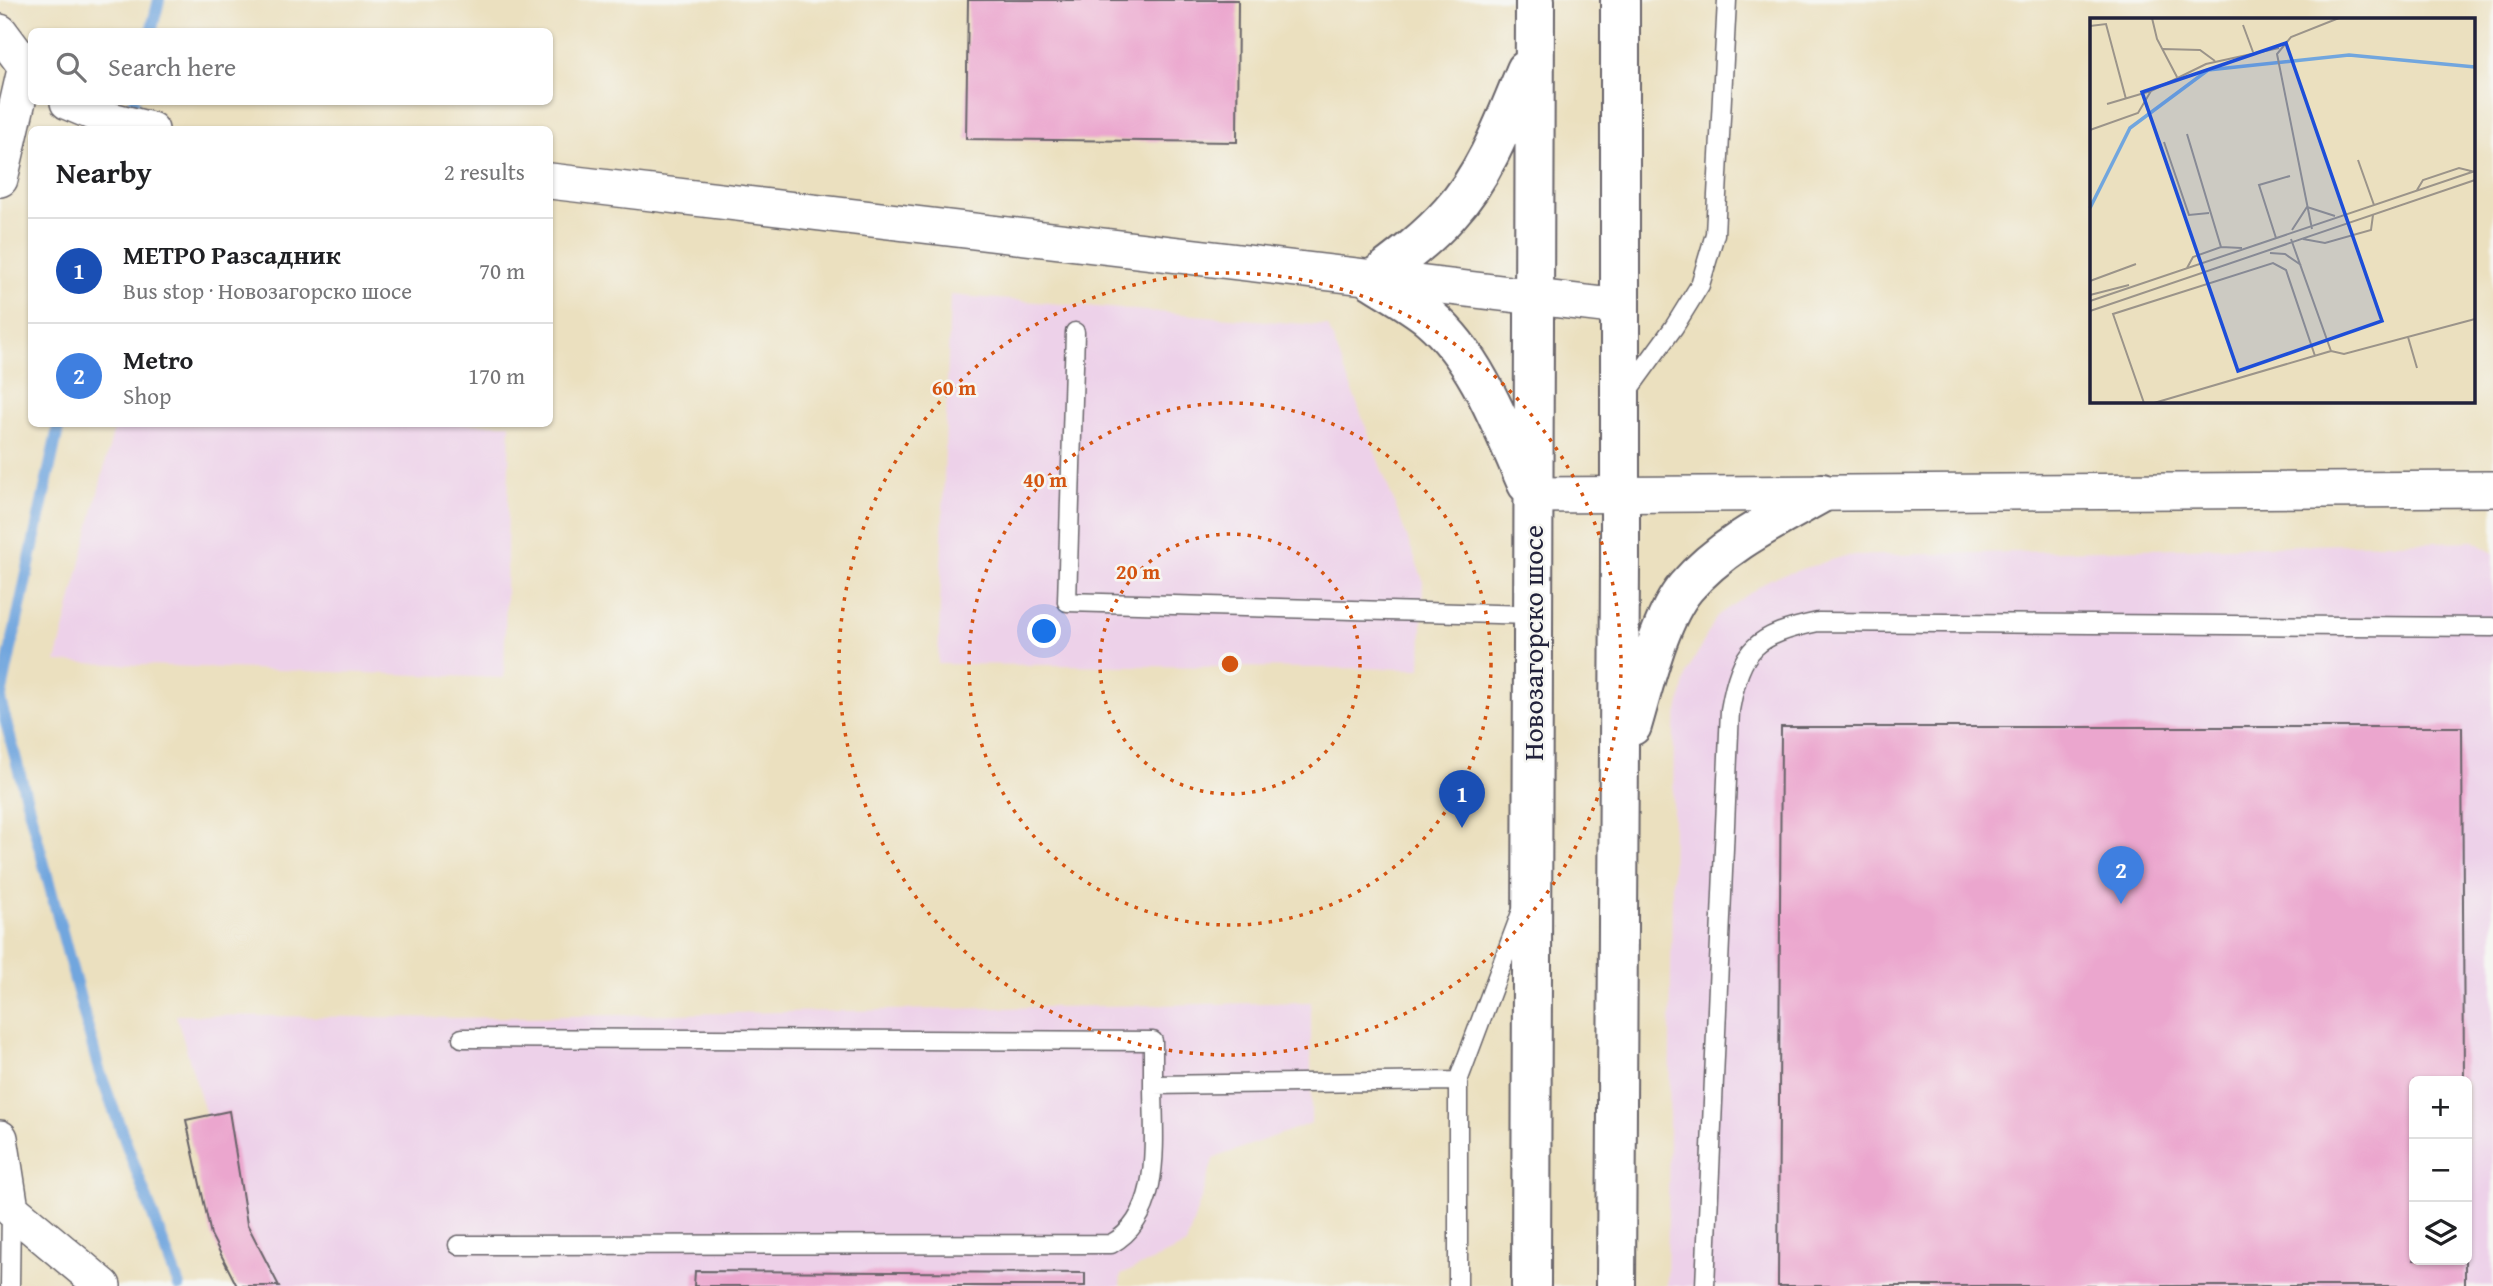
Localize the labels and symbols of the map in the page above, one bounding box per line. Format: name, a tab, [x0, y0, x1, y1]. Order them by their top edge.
inset map	[2090, 18, 2476, 402]
text: 60 m	[932, 372, 976, 403]
text: 40 m	[1023, 464, 1067, 495]
street label: Новозагорско шосе	[1512, 525, 1553, 761]
text: 20 m	[1116, 556, 1160, 587]
your location	[1027, 614, 1061, 648]
centre of rings	[1218, 652, 1242, 676]
pin: 1	[1439, 770, 1485, 828]
pin: 2	[2098, 846, 2144, 904]

